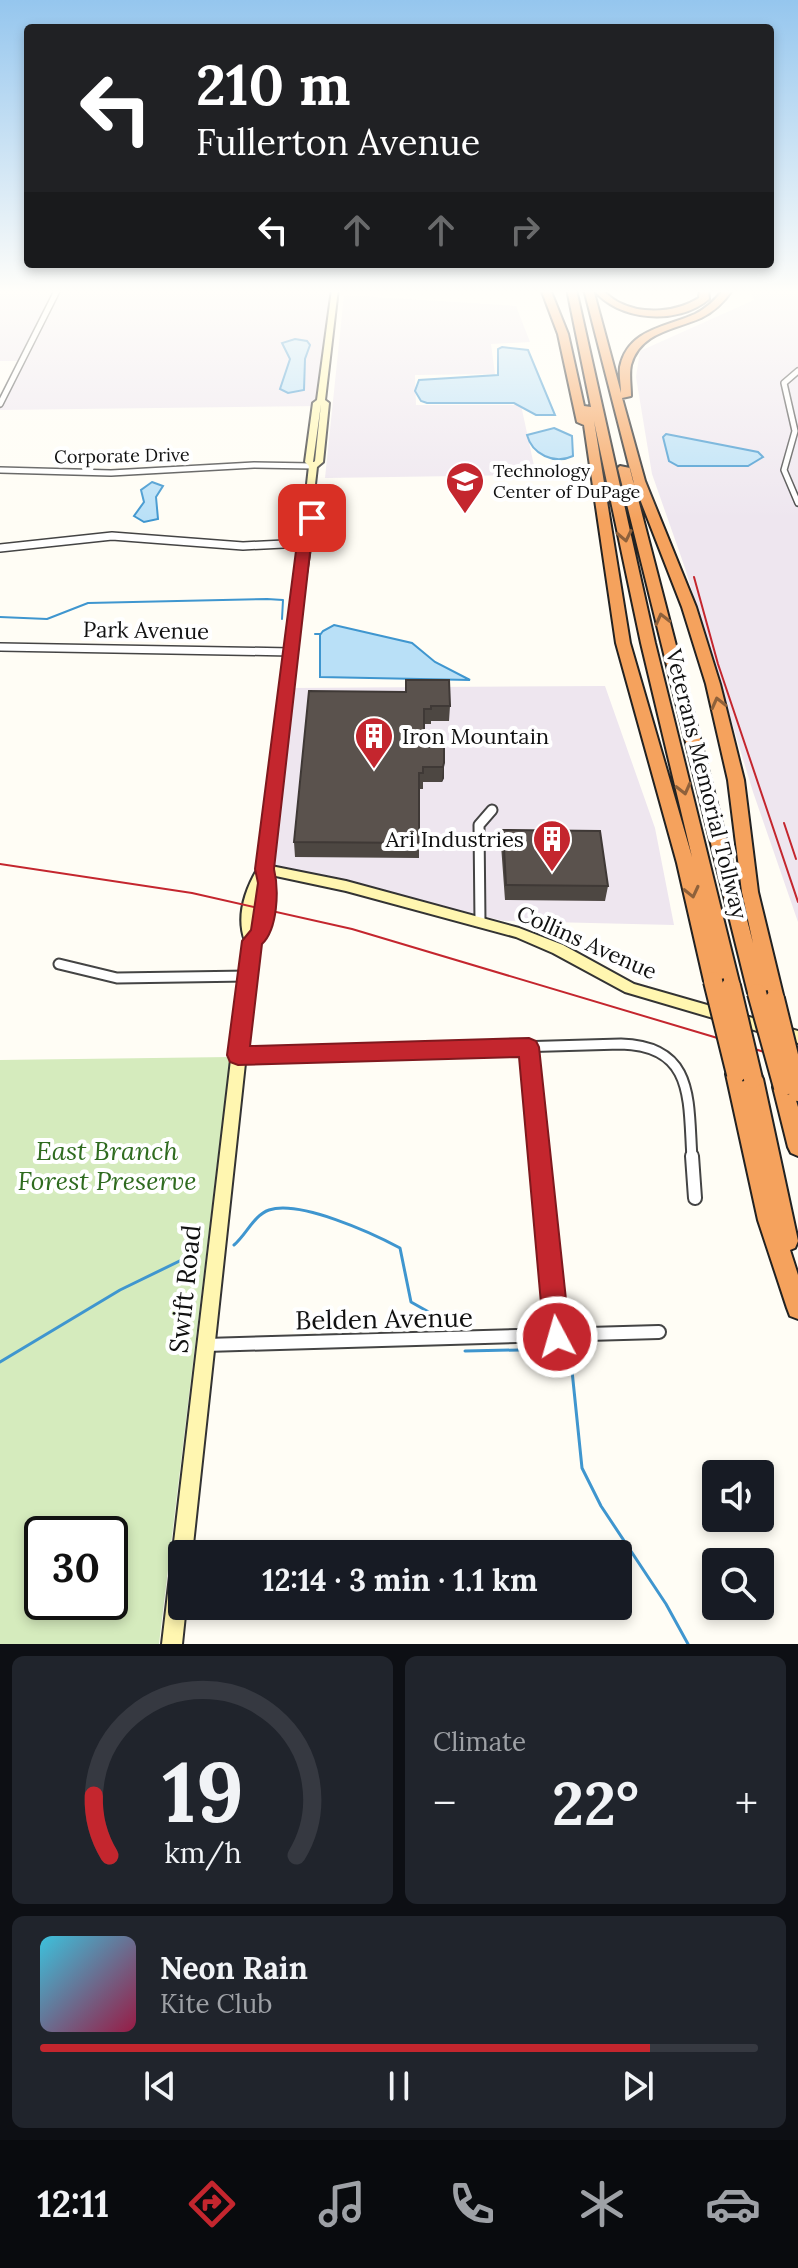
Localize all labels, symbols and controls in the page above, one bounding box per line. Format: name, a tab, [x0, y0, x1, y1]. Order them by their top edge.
text: 210 m	[196, 49, 350, 120]
icon: left	[64, 56, 168, 160]
text: Fullerton Avenue	[196, 119, 480, 165]
icon: left	[251, 208, 295, 252]
icon: ahead	[335, 208, 379, 252]
icon: ahead	[419, 208, 463, 252]
icon: right	[503, 208, 547, 252]
street label: Corporate Drive	[54, 443, 190, 468]
place label: Technology Center of DuPage	[493, 459, 641, 503]
school or university icon: Technology Center of DuPage	[444, 460, 486, 515]
pin	[278, 484, 346, 552]
icon: arrive	[290, 496, 334, 540]
one-way arrow	[616, 528, 633, 542]
one-way arrow	[654, 613, 671, 627]
street label: Park Avenue	[83, 615, 209, 645]
street label: Veterans Memorial Tollway	[660, 645, 754, 922]
one-way arrow	[710, 696, 727, 710]
building icon: Iron Mountain	[353, 715, 395, 770]
place label: Iron Mountain	[402, 722, 549, 750]
one-way arrow	[674, 782, 691, 795]
building icon: Ari Industries	[531, 818, 573, 873]
place label: Ari Industries	[384, 825, 524, 853]
one-way arrow	[683, 885, 700, 899]
street label: Collins Avenue	[513, 899, 661, 985]
park label: East Branch Forest Preserve	[17, 1134, 197, 1197]
street label: Swift Road	[161, 1223, 208, 1355]
position arrow	[515, 1295, 599, 1379]
street label: Belden Avenue	[295, 1300, 473, 1337]
map controls	[702, 1460, 774, 1620]
button: sound	[702, 1460, 774, 1532]
speed limit sign: 30	[24, 1516, 128, 1620]
button: search	[702, 1548, 774, 1620]
text: 12:14 · 3 min · 1.1 km	[262, 1561, 538, 1599]
text: Climate	[433, 1725, 526, 1758]
text: 19	[162, 1738, 243, 1845]
text: 22°	[552, 1765, 639, 1841]
text: −	[433, 1775, 456, 1831]
text: +	[735, 1775, 758, 1831]
text: km/h	[164, 1834, 241, 1871]
text: Neon Rain	[160, 1949, 308, 1987]
text: Kite Club	[160, 1987, 272, 2020]
icon: previous	[138, 2064, 182, 2108]
icon: pause	[377, 2064, 421, 2108]
icon: next	[616, 2064, 660, 2108]
icon: directions	[184, 2176, 240, 2232]
icon: music	[314, 2176, 370, 2232]
icon: phone	[444, 2176, 500, 2232]
icon: climate	[574, 2176, 630, 2232]
icon: car	[705, 2176, 761, 2232]
text: 12:11	[37, 2181, 109, 2227]

